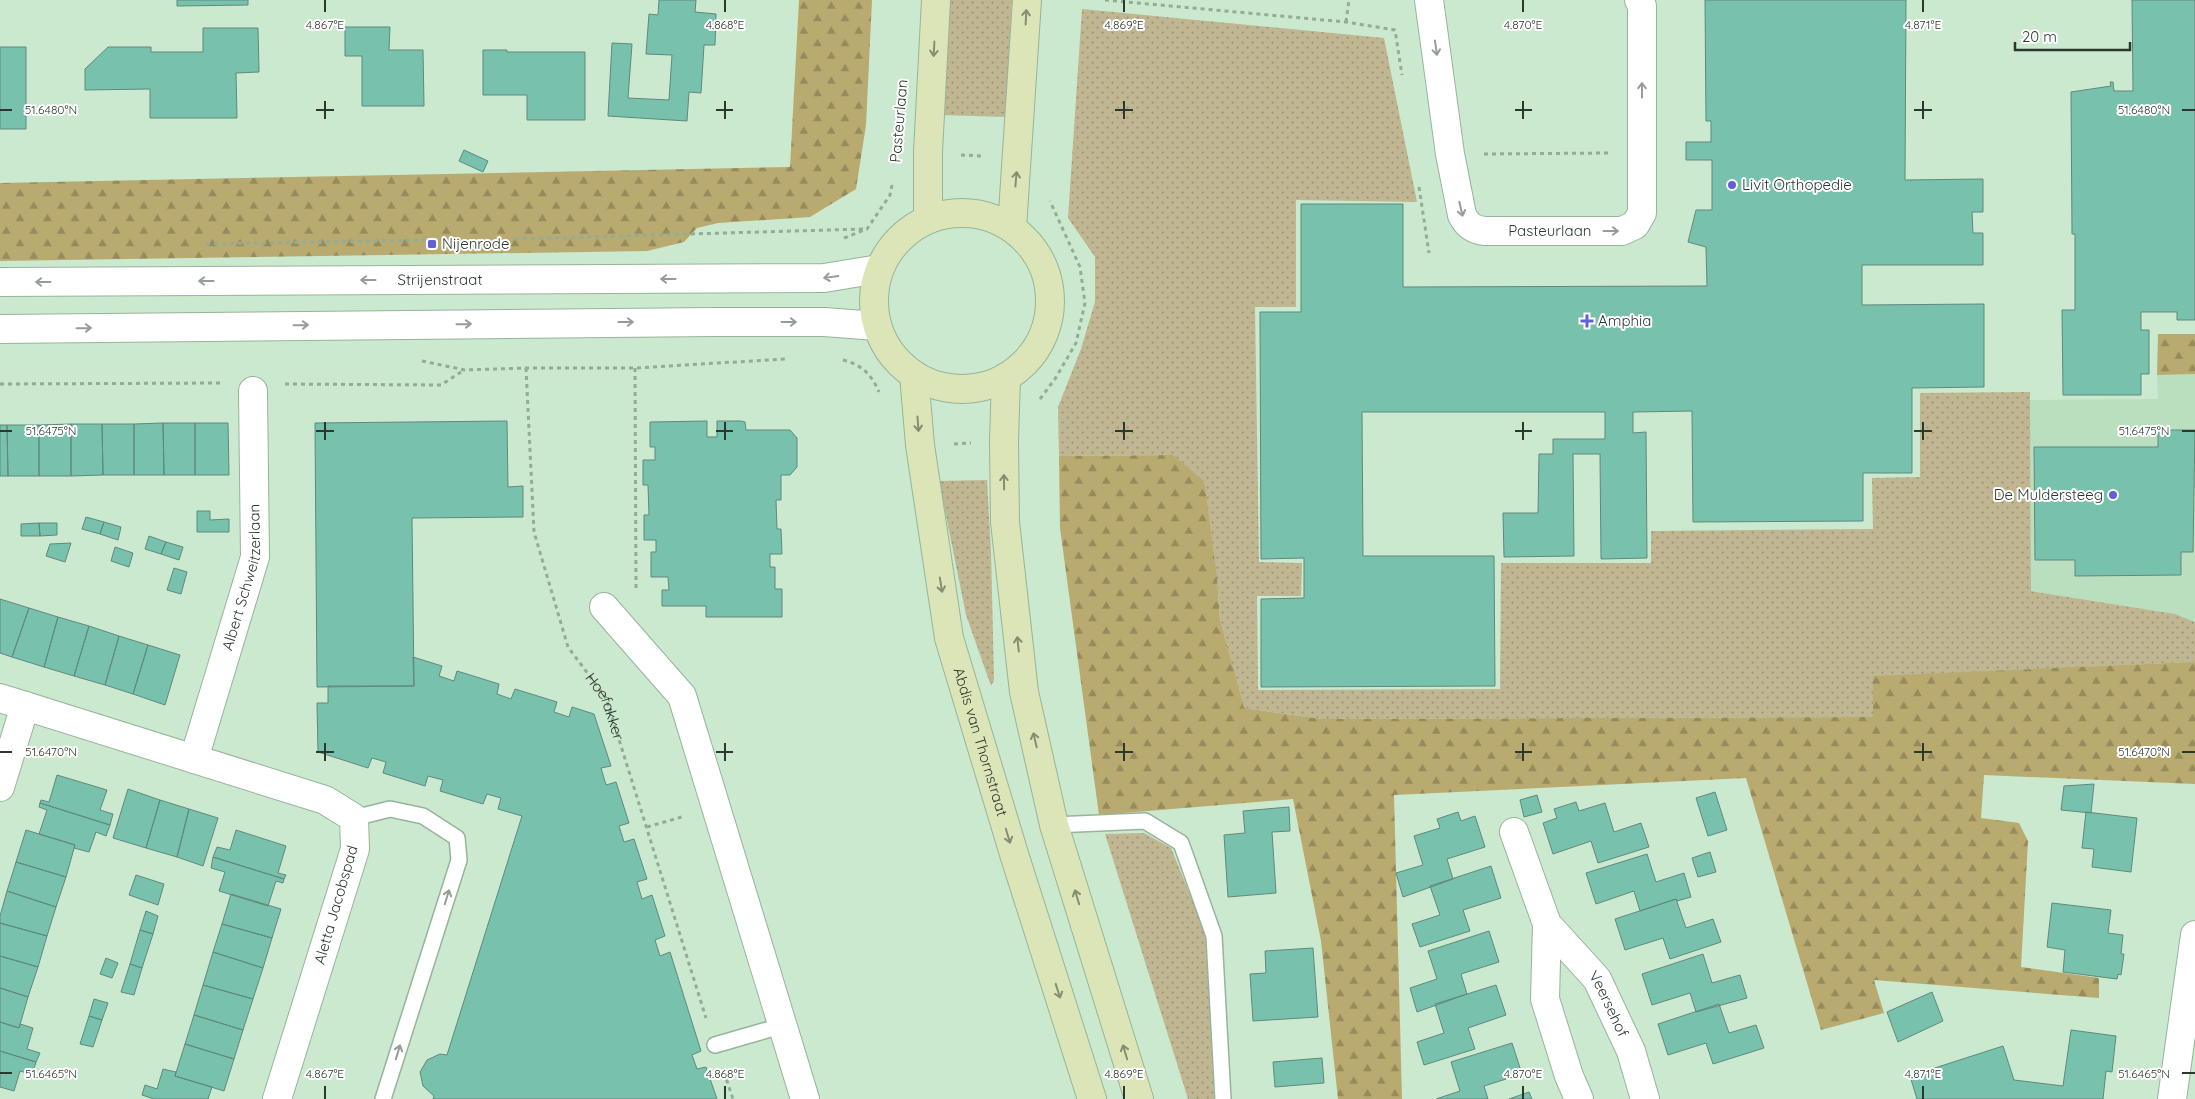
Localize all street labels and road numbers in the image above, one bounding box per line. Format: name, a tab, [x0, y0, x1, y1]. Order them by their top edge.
street label: Pasteurlaan	[885, 79, 912, 163]
street label: Pasteurlaan	[1508, 221, 1592, 240]
street label: Strijenstraat	[397, 270, 483, 289]
street label: Albert Schweitzerlaan	[217, 504, 264, 653]
street label: Abdis van Thornstraat	[949, 665, 1012, 818]
street label: Hoefakker	[581, 669, 629, 743]
street label: Aletta Jacobspad	[309, 843, 362, 966]
street label: Veersehof	[1585, 967, 1633, 1040]

